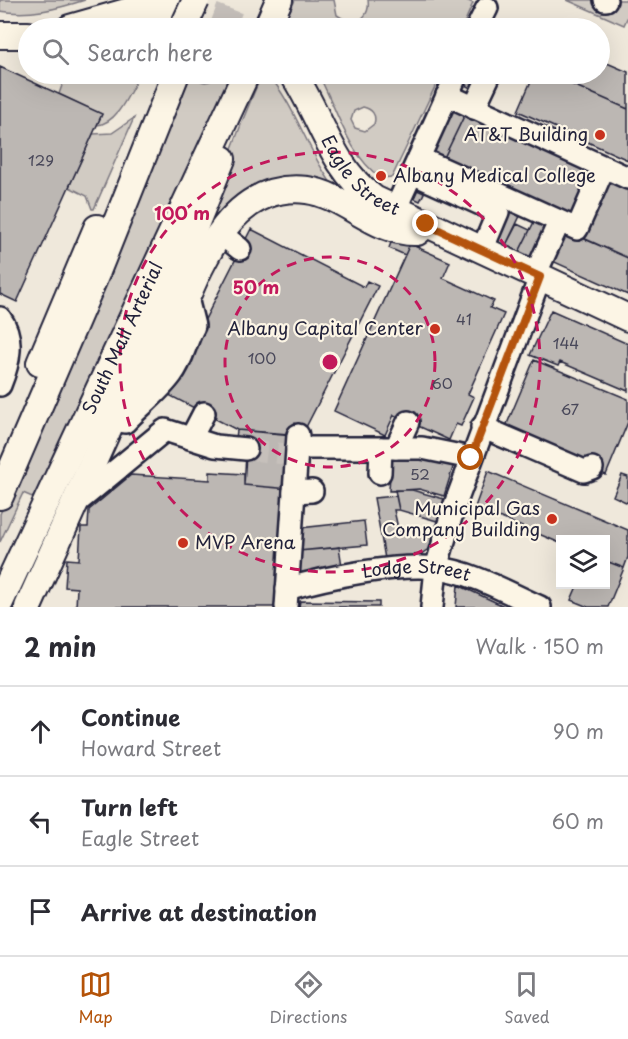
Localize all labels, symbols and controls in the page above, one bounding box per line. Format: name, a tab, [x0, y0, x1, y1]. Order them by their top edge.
search box	[18, 18, 610, 84]
icon: search	[39, 35, 72, 68]
text: Search here	[87, 35, 213, 68]
place label: AT&T Building	[464, 120, 588, 147]
marker: AT&T Building	[593, 128, 607, 142]
street label: Eagle Street	[315, 130, 405, 221]
house number: 129	[28, 148, 54, 171]
place label: Albany Medical College	[393, 161, 596, 188]
marker: Albany Medical College	[374, 169, 388, 183]
text: 100 m	[154, 199, 210, 226]
route end	[412, 210, 438, 236]
street label: South Mall Arterial	[74, 257, 169, 418]
text: 50 m	[233, 273, 279, 300]
house number: 41	[456, 307, 472, 330]
place label: Albany Capital Center	[227, 314, 424, 341]
marker: Albany Capital Center	[428, 322, 442, 336]
house number: 144	[553, 331, 579, 354]
house number: 100	[248, 346, 276, 369]
centre of rings	[320, 352, 340, 372]
house number: 60	[431, 371, 453, 394]
house number: 67	[561, 397, 580, 420]
route start	[457, 444, 483, 470]
house number: 52	[410, 462, 430, 485]
place label: Municipal Gas Company Building	[382, 494, 540, 542]
marker: Municipal Gas Company Building	[545, 512, 559, 526]
place label: MVP Arena	[195, 528, 296, 555]
map controls	[556, 535, 610, 589]
button: layers	[556, 535, 610, 589]
marker: MVP Arena	[176, 536, 190, 550]
street label: Lodge Street	[360, 552, 475, 587]
text: 2 min	[24, 627, 97, 666]
text: Walk · 150 m	[475, 631, 604, 661]
text: Continue	[81, 700, 180, 733]
icon: ahead	[24, 715, 57, 748]
text: 90 m	[553, 716, 604, 746]
text: Howard Street	[81, 733, 221, 763]
text: Turn left	[81, 790, 178, 823]
icon: left	[24, 805, 57, 838]
text: 60 m	[552, 806, 604, 836]
text: Eagle Street	[81, 823, 199, 853]
icon: arrive	[24, 895, 57, 928]
text: Arrive at destination	[81, 895, 317, 928]
tab: Map	[78, 968, 113, 1028]
tab: Directions	[269, 968, 347, 1028]
tab: Saved	[504, 968, 550, 1028]

